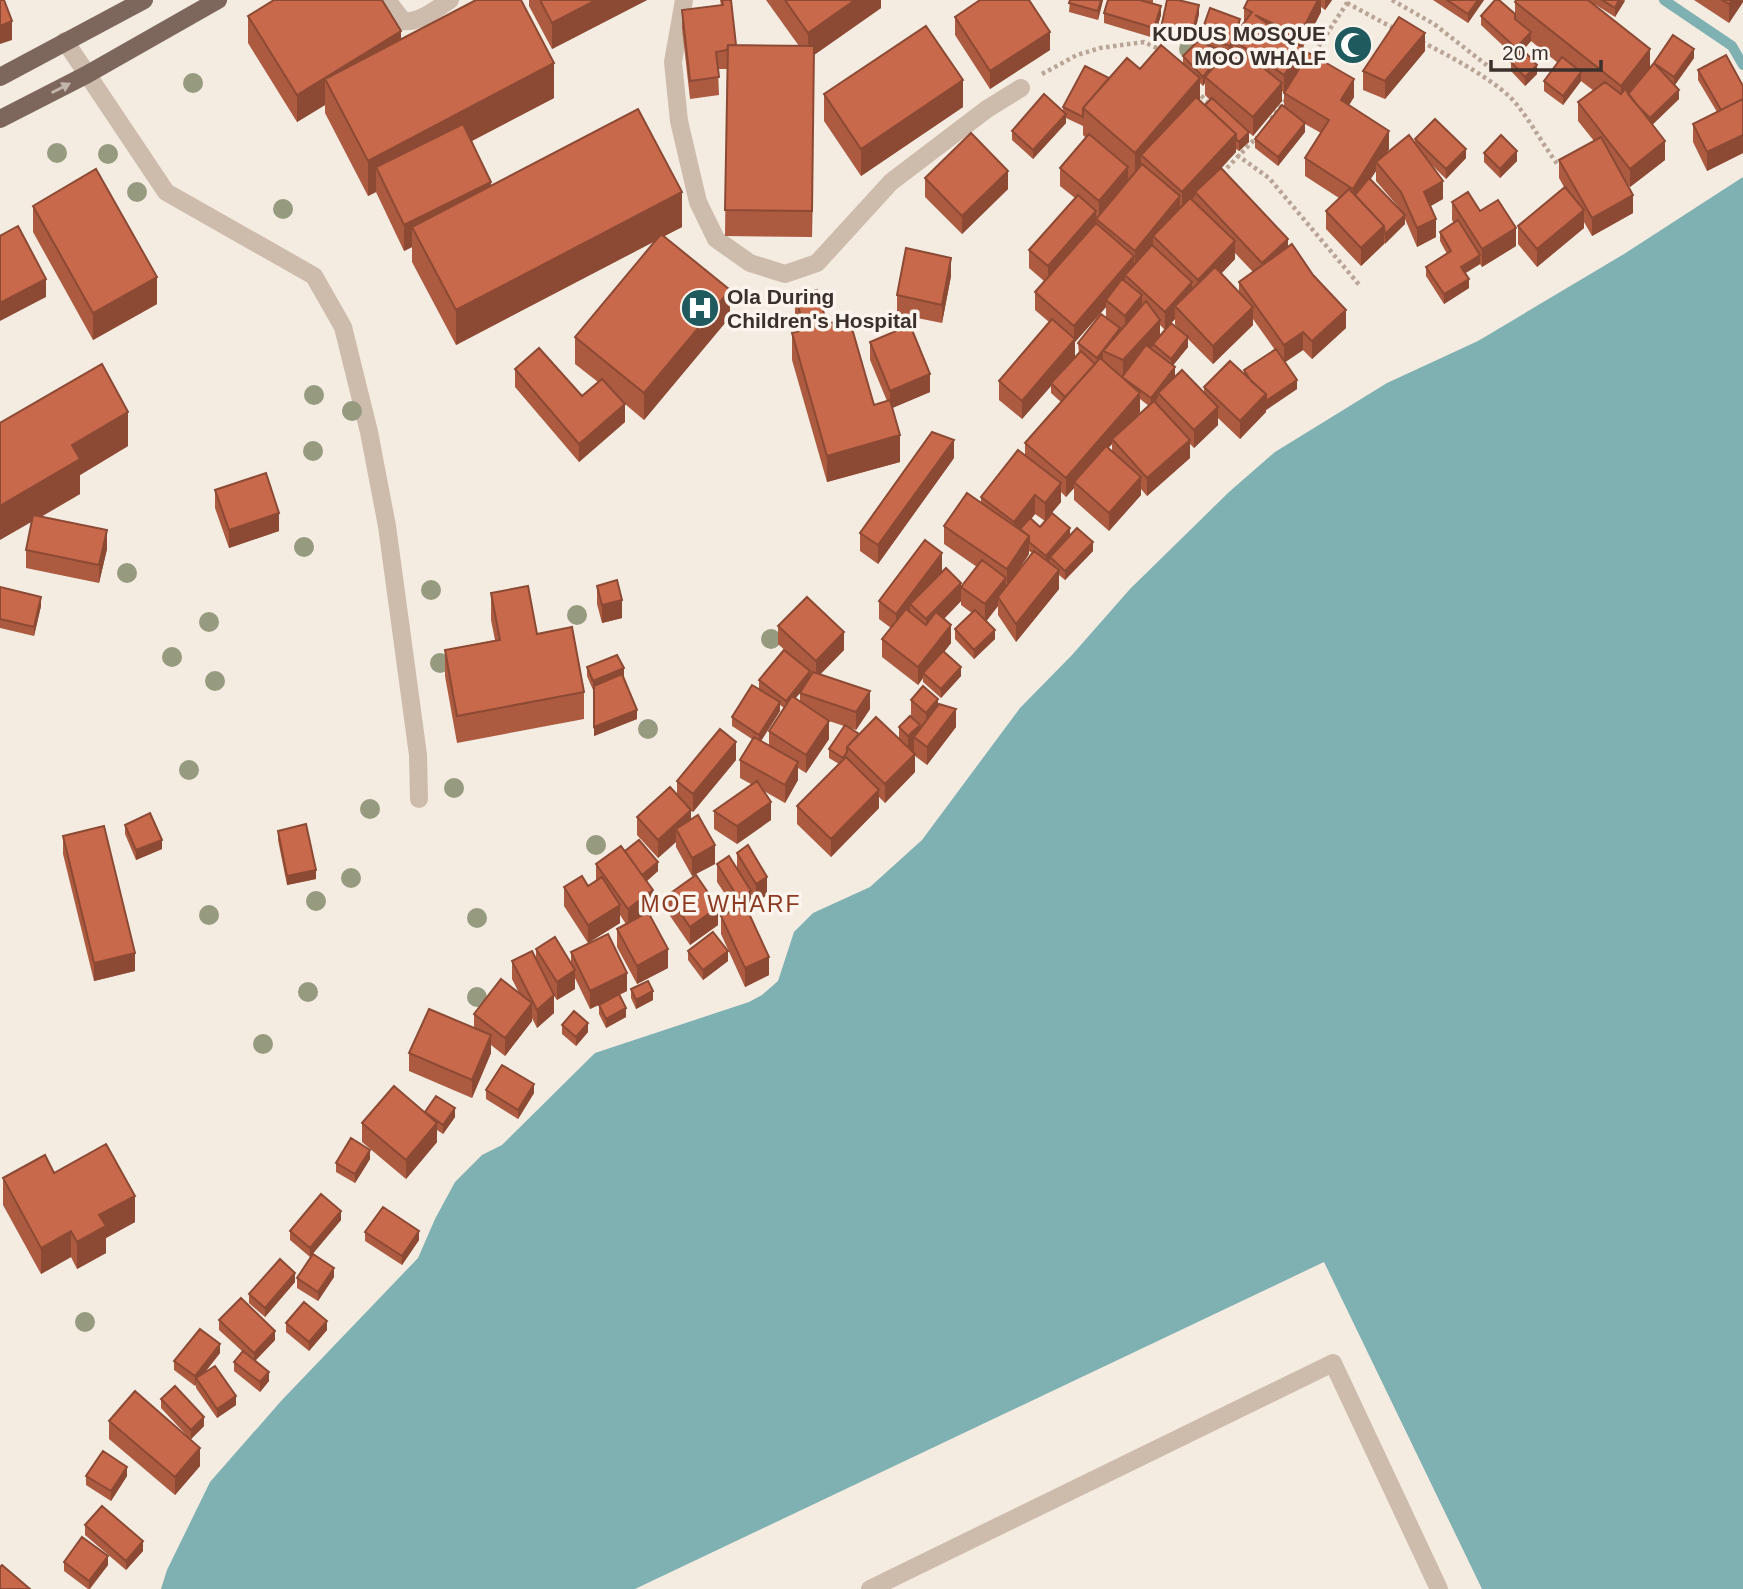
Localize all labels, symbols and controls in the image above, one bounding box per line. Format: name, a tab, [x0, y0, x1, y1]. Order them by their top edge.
place label: KUDUS MOSQUE MOO WHALF	[1152, 22, 1326, 69]
mosque icon: KUDUS MOSQUE MOO WHALF	[1332, 24, 1374, 66]
scale bar	[1491, 28, 1601, 72]
text: 20 m	[1502, 41, 1549, 64]
one-way arrow	[51, 82, 71, 94]
place label: Ola During Children's Hospital	[727, 285, 918, 332]
hospital icon: Ola During Children's Hospital	[679, 287, 721, 329]
district label: MOE WHARF	[640, 891, 802, 917]

